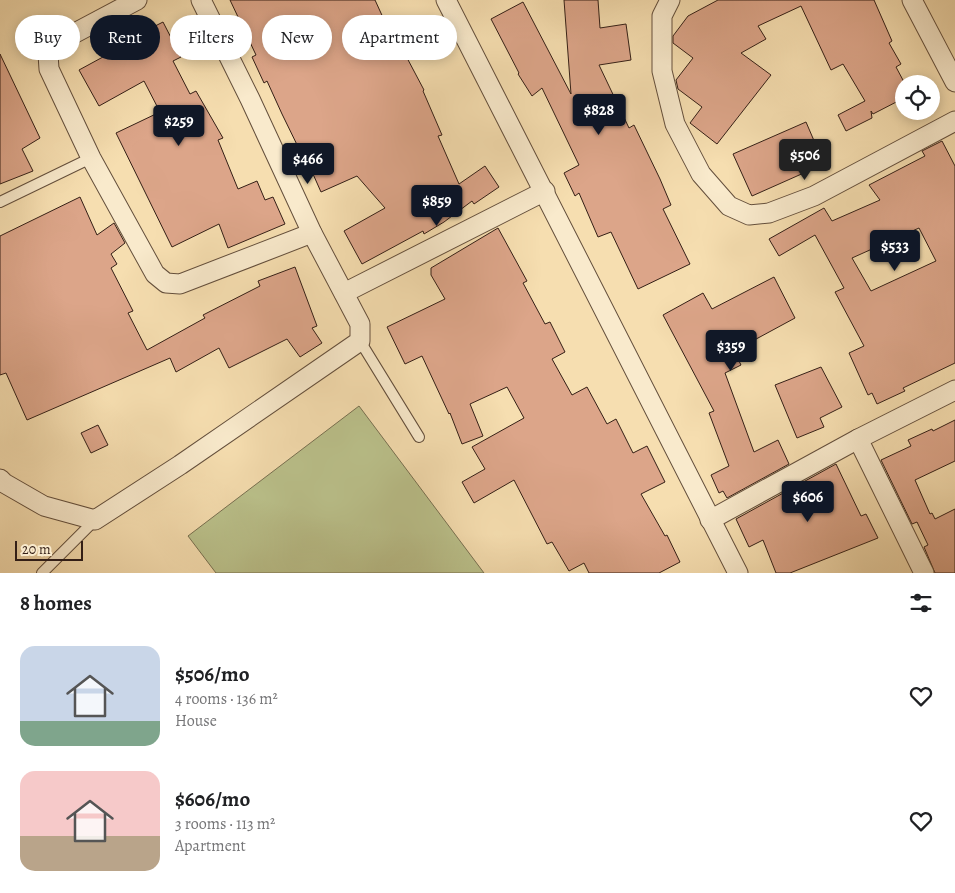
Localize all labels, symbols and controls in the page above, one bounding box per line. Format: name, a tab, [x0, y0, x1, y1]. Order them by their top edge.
chip: Buy	[15, 15, 80, 60]
chip: Rent	[90, 15, 160, 60]
chip: Filters	[170, 15, 252, 60]
chip: New	[262, 15, 332, 60]
chip: Apartment	[342, 15, 457, 60]
map controls	[895, 75, 940, 120]
button: locate	[895, 75, 940, 120]
pin: $828	[569, 94, 629, 136]
text: $828	[584, 99, 614, 121]
pin: $259	[149, 104, 209, 147]
text: $259	[164, 110, 194, 132]
pin: $506	[775, 138, 835, 181]
pin: $466	[278, 142, 338, 185]
text: $506	[790, 144, 820, 166]
text: $466	[293, 148, 323, 170]
pin: $859	[407, 184, 467, 227]
text: $859	[422, 190, 452, 212]
pin: $533	[865, 230, 925, 272]
text: $533	[881, 235, 909, 257]
pin: $359	[701, 330, 761, 372]
text: $359	[717, 335, 745, 357]
pin: $606	[778, 480, 838, 523]
text: $606	[793, 486, 823, 508]
scale bar	[15, 538, 82, 561]
text: 20 m	[22, 540, 51, 559]
text: 8 homes	[20, 589, 92, 617]
icon: filters	[907, 589, 935, 617]
text: $506/mo	[175, 660, 249, 688]
icon: home	[60, 666, 120, 726]
icon: heart	[907, 682, 935, 710]
text: 4 rooms · 136 m²	[175, 688, 278, 710]
text: House	[175, 710, 217, 732]
text: $606/mo	[175, 785, 250, 813]
icon: home	[60, 791, 120, 851]
icon: heart	[907, 807, 935, 835]
text: 3 rooms · 113 m²	[175, 813, 275, 835]
text: Apartment	[175, 835, 246, 857]

